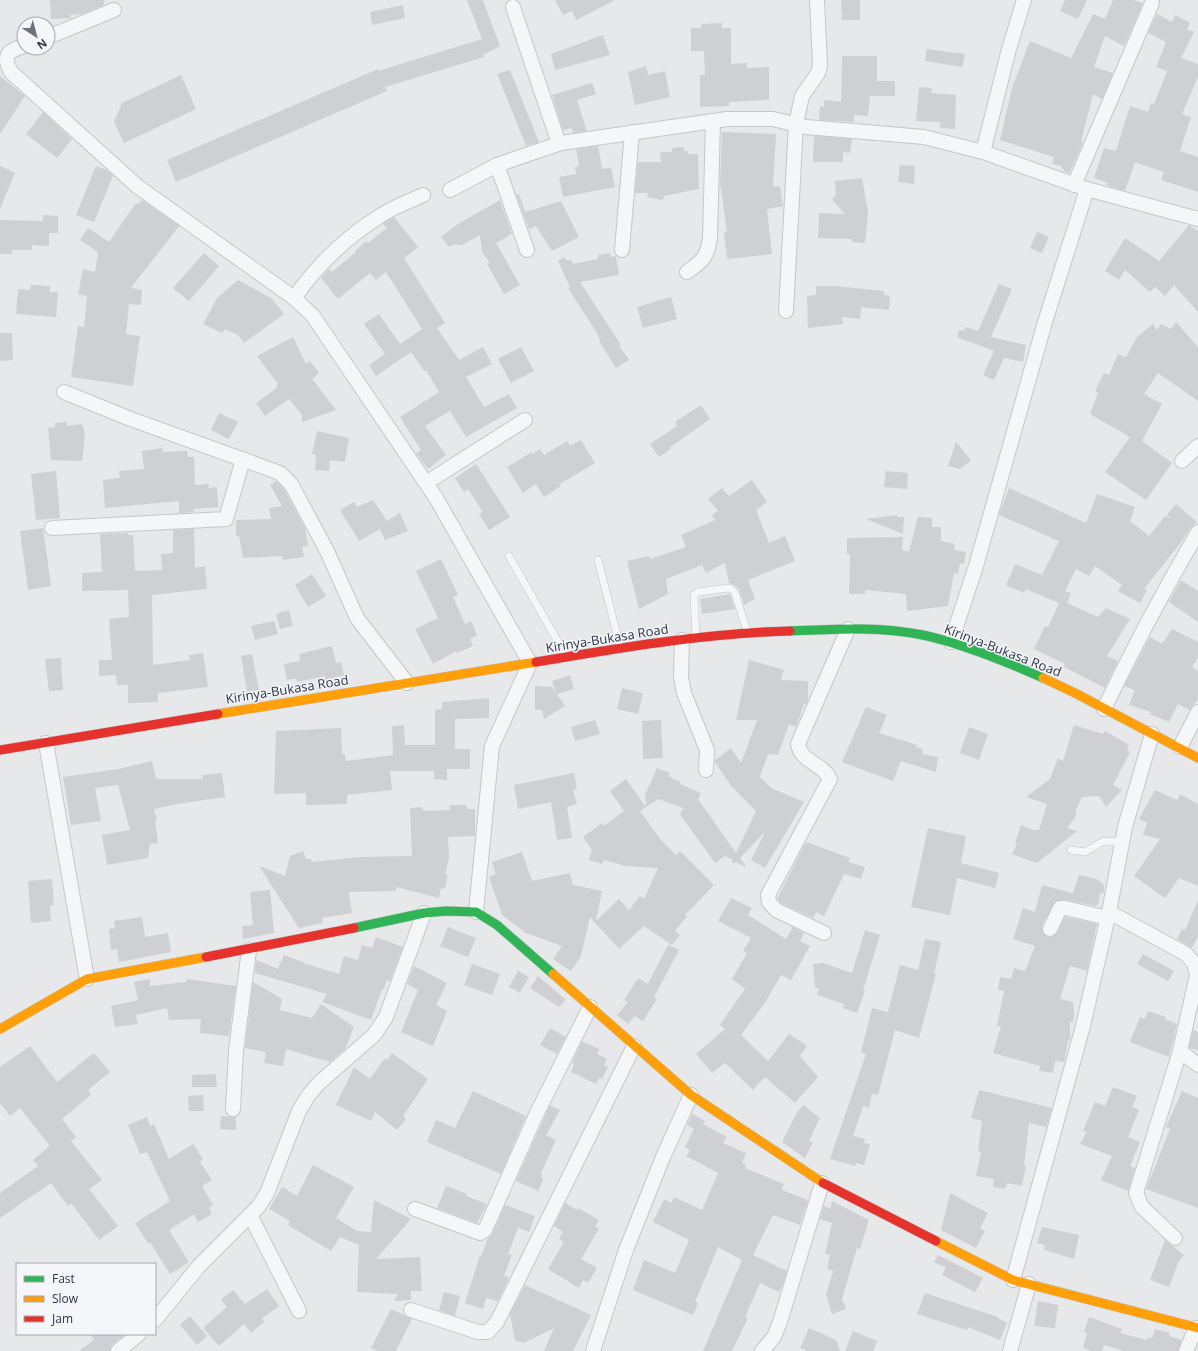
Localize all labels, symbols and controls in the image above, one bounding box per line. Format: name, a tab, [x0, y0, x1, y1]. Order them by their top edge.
north arrow	[16, 16, 56, 56]
text: N	[34, 36, 50, 53]
street label: Kirinya-Bukasa Road	[544, 619, 670, 657]
street label: Kirinya-Bukasa Road	[942, 619, 1064, 681]
street label: Kirinya-Bukasa Road	[224, 670, 350, 708]
legend	[16, 1263, 156, 1335]
text: Fast	[52, 1270, 75, 1287]
text: Slow	[52, 1290, 79, 1307]
text: Jam	[51, 1310, 73, 1327]

